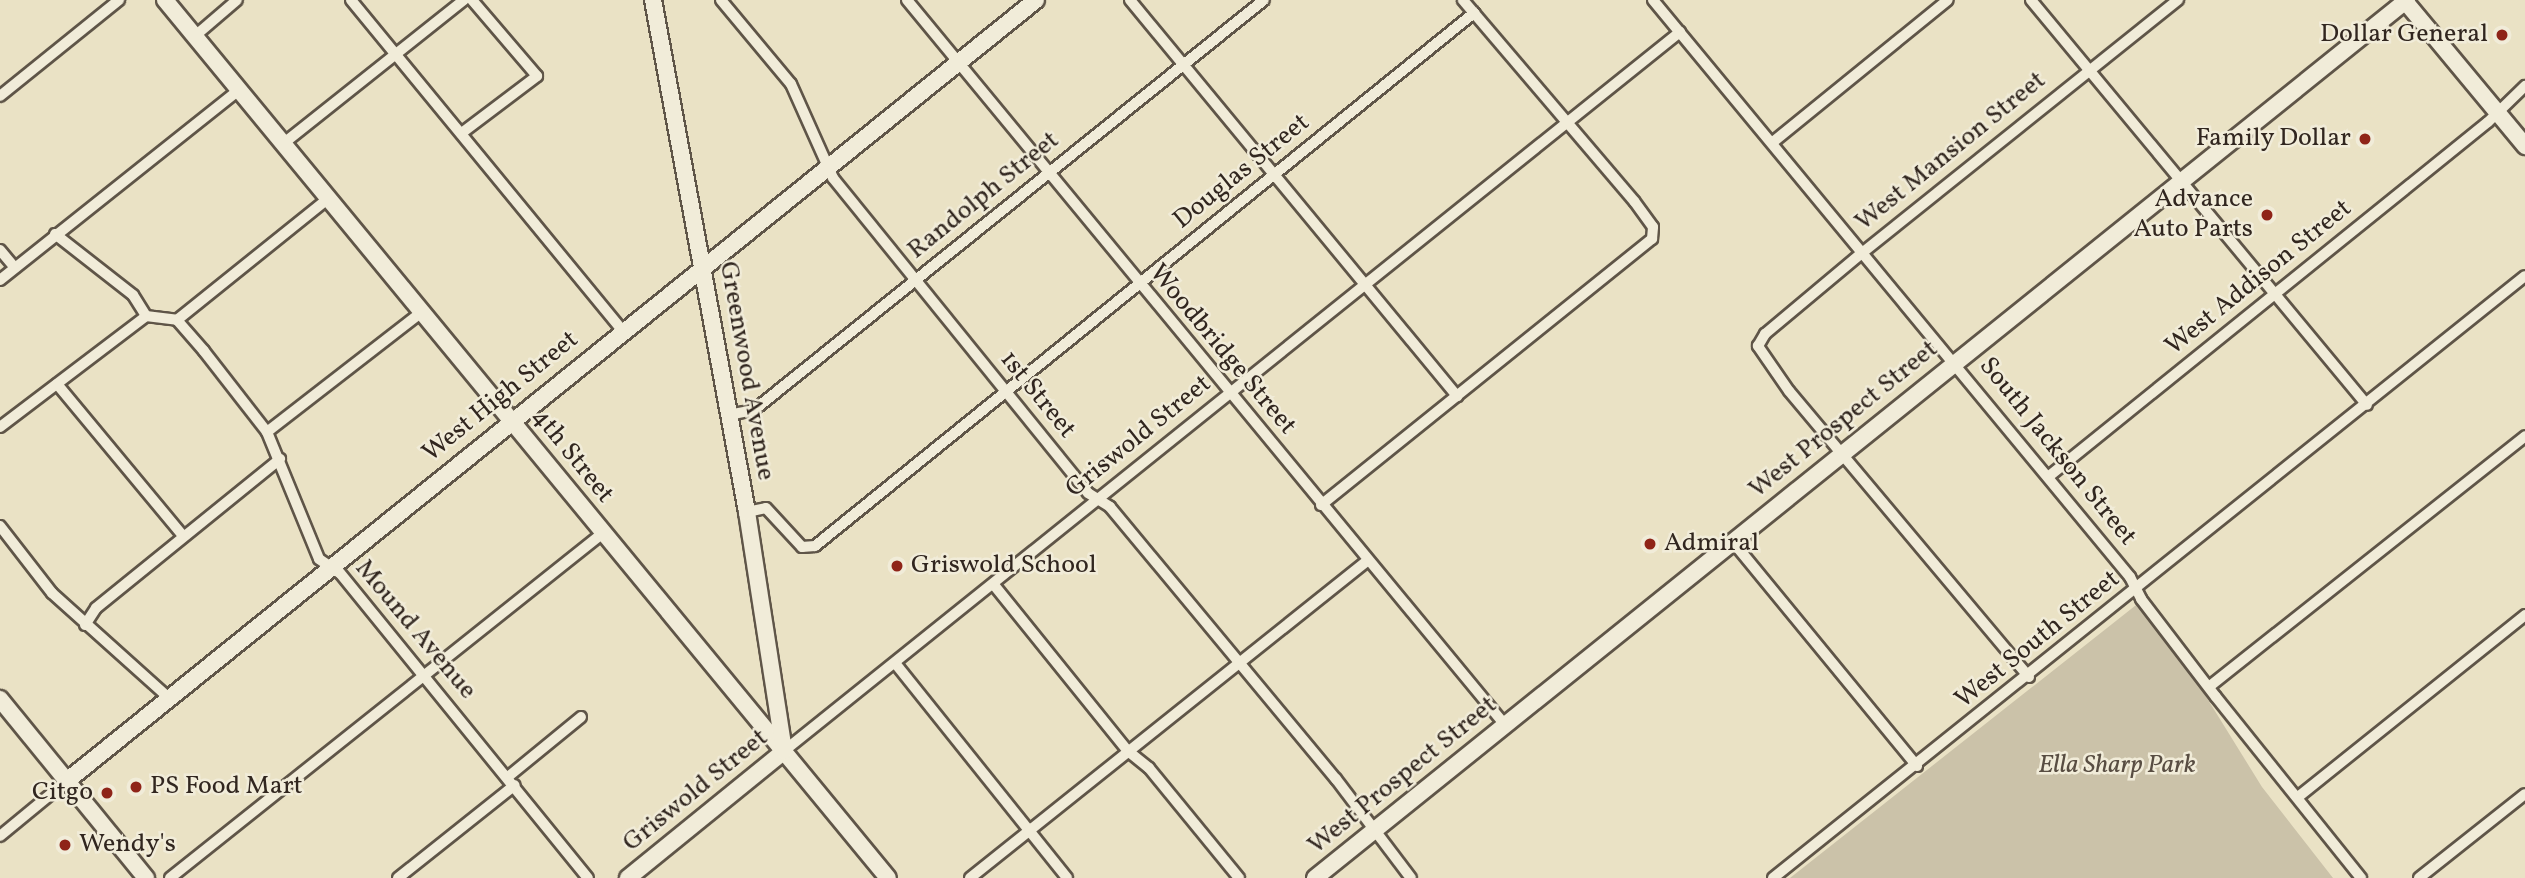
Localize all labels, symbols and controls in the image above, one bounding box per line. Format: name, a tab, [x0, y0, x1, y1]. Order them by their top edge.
place label: Dollar General	[2320, 19, 2488, 51]
marker: Dollar General	[2494, 27, 2510, 43]
street label: West Mansion Street	[1849, 66, 2053, 238]
street label: Douglas Street	[1168, 108, 1316, 236]
place label: Family Dollar	[2195, 123, 2351, 155]
street label: Randolph Street	[902, 125, 1066, 267]
marker: Family Dollar	[2357, 131, 2373, 147]
place label: Advance Auto Parts	[2133, 184, 2253, 246]
street label: West Addison Street	[2160, 193, 2358, 363]
marker: Advance Auto Parts	[2259, 207, 2275, 223]
street label: Woodbridge Street	[1142, 258, 1302, 442]
street label: Greenwood Avenue	[711, 259, 781, 483]
street label: West High Street	[417, 325, 585, 469]
street label: West Prospect Street	[1743, 334, 1945, 506]
street label: 1st Street	[992, 345, 1082, 445]
street label: South Jackson Street	[1972, 352, 2142, 552]
street label: Griswold Street	[1060, 369, 1218, 505]
street label: 4th Street	[524, 402, 620, 510]
place label: Admiral	[1664, 528, 1759, 560]
marker: Admiral	[1642, 536, 1658, 552]
place label: Griswold School	[911, 550, 1096, 582]
street label: Mound Avenue	[348, 554, 482, 706]
marker: Griswold School	[889, 558, 905, 574]
street label: West South Street	[1949, 564, 2127, 716]
street label: West Prospect Street	[1302, 690, 1504, 862]
street label: Griswold Street	[617, 723, 775, 859]
park label: Ella Sharp Park	[2038, 750, 2196, 782]
place label: PS Food Mart	[150, 771, 303, 803]
place label: Citgo	[32, 777, 93, 809]
marker: PS Food Mart	[128, 779, 144, 795]
marker: Citgo	[99, 785, 115, 801]
place label: Wendy's	[79, 829, 176, 861]
marker: Wendy's	[57, 837, 73, 853]

